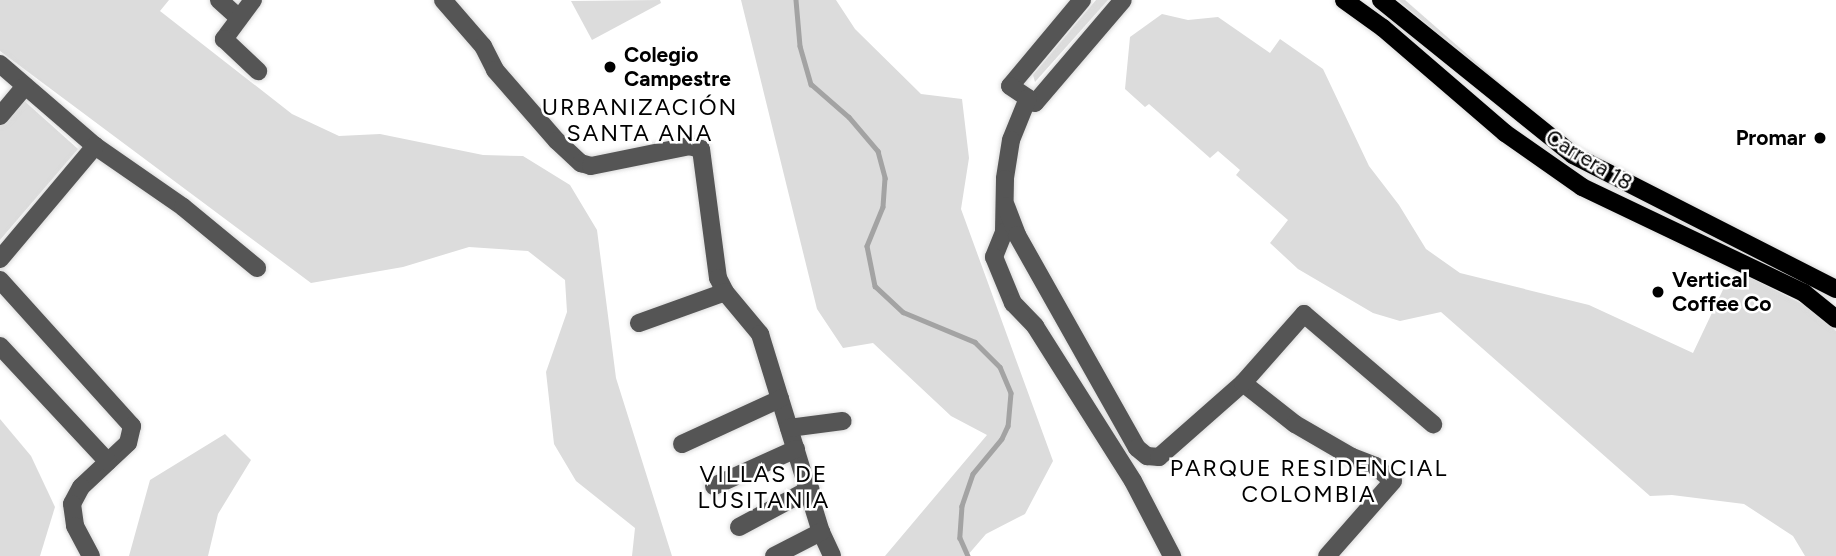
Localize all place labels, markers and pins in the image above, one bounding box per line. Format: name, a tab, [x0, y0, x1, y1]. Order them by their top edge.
place label: Colegio Campestre	[624, 42, 731, 92]
marker: Colegio Campestre	[602, 59, 618, 75]
place label: Promar	[1736, 125, 1806, 151]
marker: Promar	[1812, 130, 1828, 146]
place label: Vertical Coffee Co	[1672, 267, 1771, 317]
marker: Vertical Coffee Co	[1650, 284, 1666, 300]

